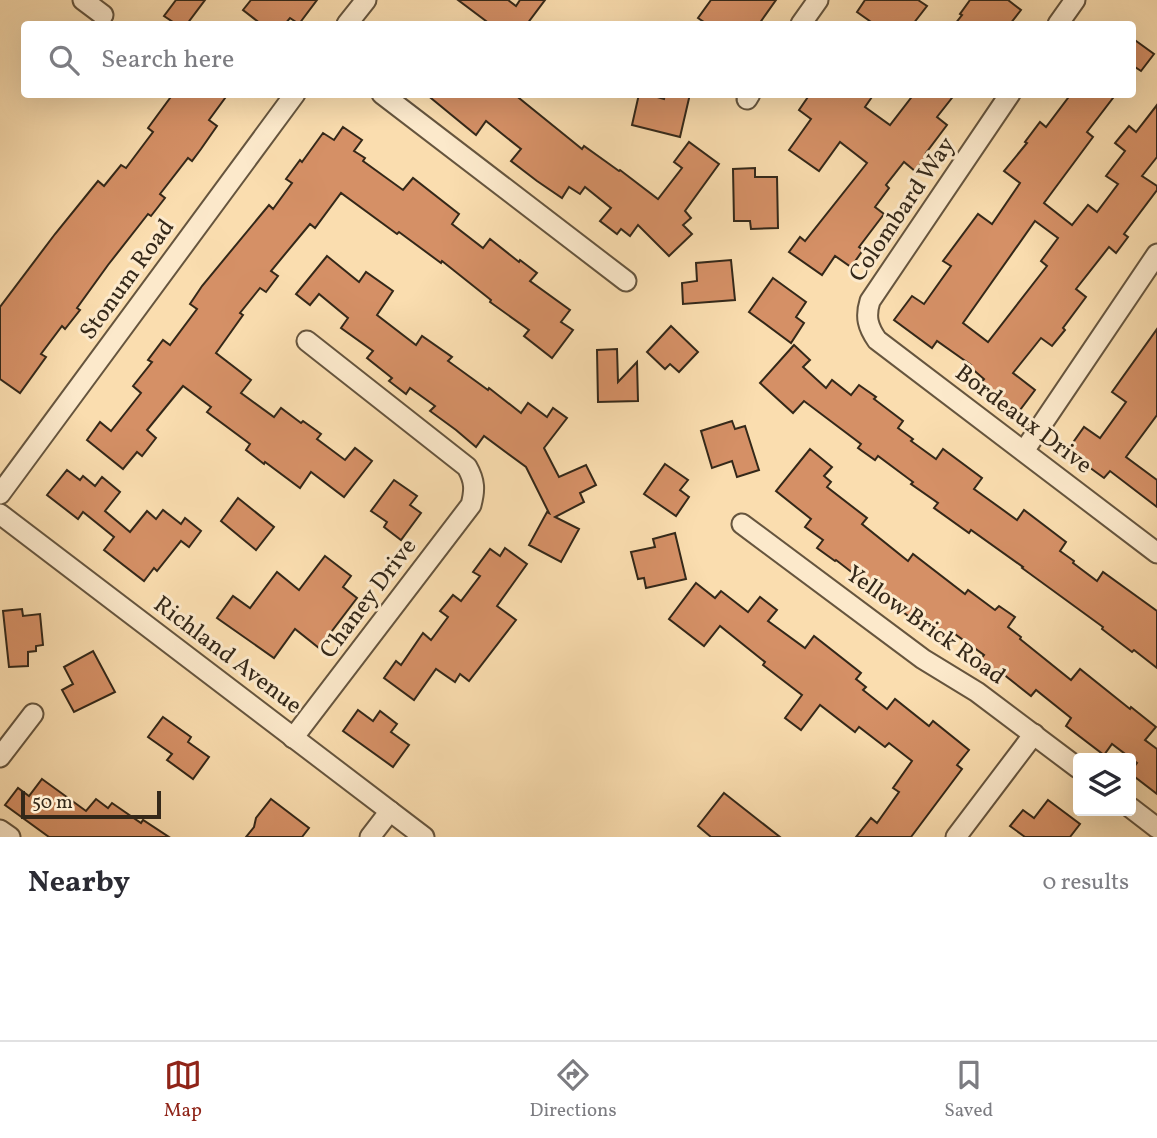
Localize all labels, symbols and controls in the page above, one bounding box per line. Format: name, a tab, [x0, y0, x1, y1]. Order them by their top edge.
search box	[21, 21, 1136, 98]
icon: search	[45, 41, 83, 79]
text: Search here	[101, 42, 234, 78]
street label: Colombard Way	[842, 131, 964, 289]
street label: Stonum Road	[72, 212, 184, 348]
street label: Bordeaux Drive	[947, 357, 1099, 483]
street label: Chaney Drive	[312, 532, 426, 666]
street label: Yellow Brick Road	[838, 558, 1012, 694]
street label: Richland Avenue	[146, 589, 308, 723]
map controls	[1073, 753, 1136, 816]
button: layers	[1073, 753, 1136, 816]
scale bar	[21, 788, 161, 820]
text: 50 m	[32, 790, 73, 816]
text: Nearby	[28, 862, 130, 904]
text: 0 results	[1042, 867, 1129, 899]
tab: Map	[164, 1056, 202, 1124]
tab: Directions	[530, 1056, 617, 1124]
tab: Saved	[944, 1056, 993, 1124]

